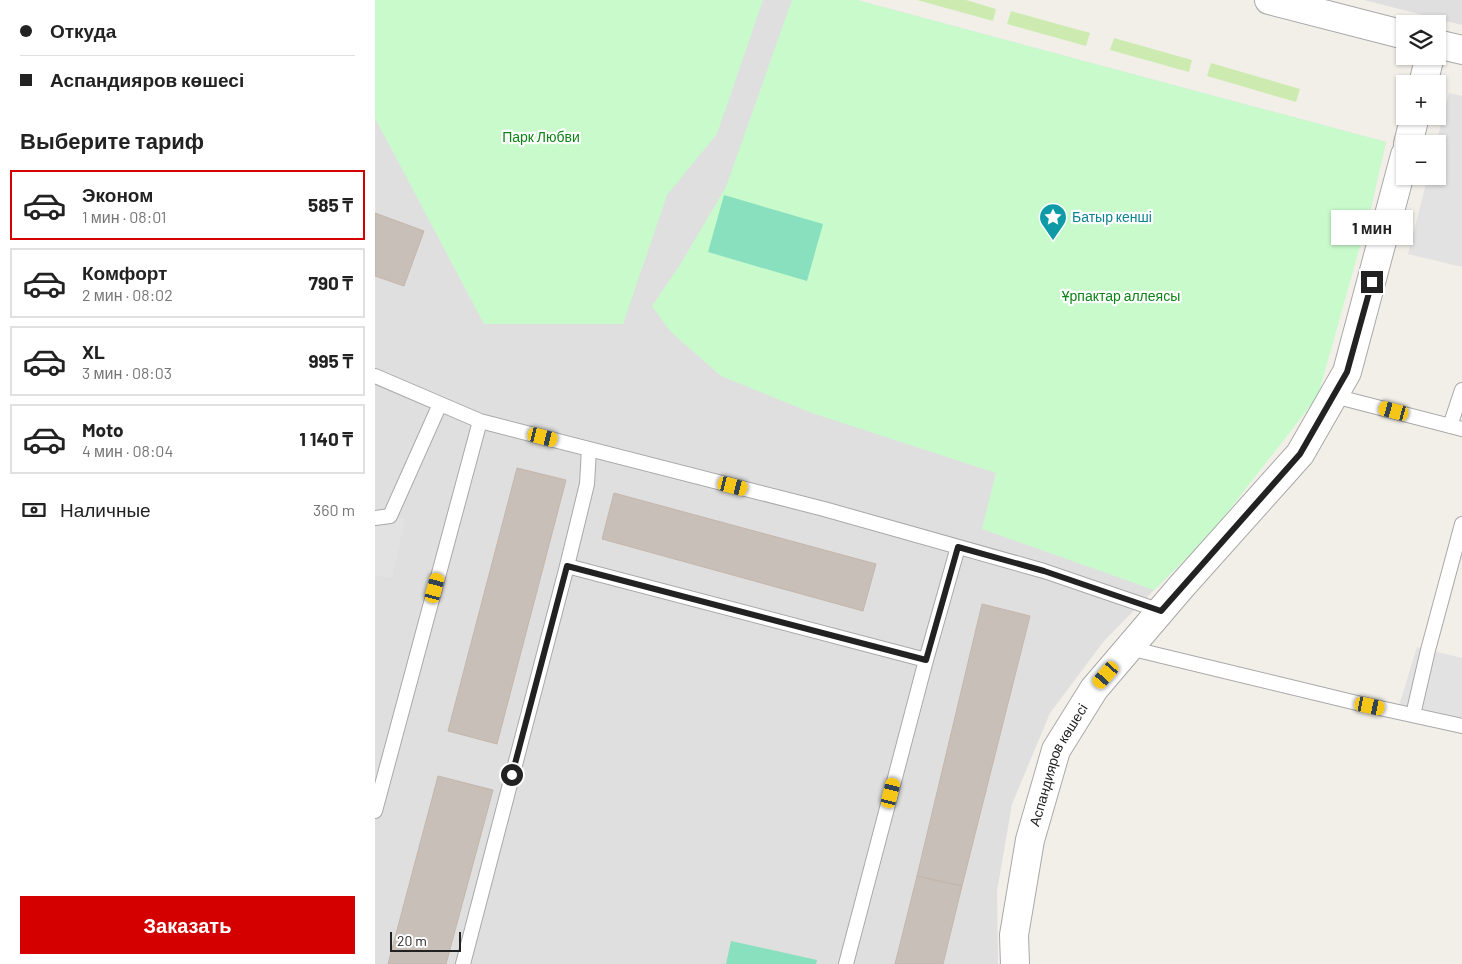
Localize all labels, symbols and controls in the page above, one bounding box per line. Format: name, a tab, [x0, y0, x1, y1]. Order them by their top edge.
map controls	[1396, 15, 1446, 185]
button: layers	[1396, 15, 1446, 65]
text: Откуда	[50, 19, 116, 42]
text: Аспандияров көшесі	[50, 68, 244, 91]
button: +	[1396, 75, 1446, 125]
text: Выберите тариф	[20, 127, 204, 153]
park label: Парк Любви	[502, 128, 580, 145]
button: −	[1396, 135, 1446, 185]
icon: car	[22, 183, 67, 228]
text: Эконом	[82, 183, 153, 206]
text: 585 ₸	[308, 193, 353, 216]
place icon: Батыр кенші	[1038, 202, 1068, 241]
text: 1 мин · 08:01	[82, 207, 166, 226]
place label: Батыр кенші	[1072, 208, 1152, 225]
callout: 1 мин	[1331, 210, 1413, 244]
text: 1 мин	[1352, 218, 1392, 237]
icon: car	[22, 261, 67, 306]
text: Комфорт	[82, 261, 167, 284]
text: 790 ₸	[308, 271, 353, 294]
route end	[1361, 271, 1383, 293]
text: 2 мин · 08:02	[82, 285, 173, 304]
park label: Ұрпактар аллеясы	[1062, 287, 1180, 304]
icon: car	[22, 339, 67, 384]
text: XL	[82, 340, 105, 363]
text: 995 ₸	[308, 349, 353, 372]
text: 3 мин · 08:03	[82, 363, 172, 382]
car	[1377, 400, 1410, 422]
icon: car	[22, 417, 67, 462]
text: Moto	[82, 418, 124, 441]
car	[526, 426, 559, 448]
text: 1 140 ₸	[299, 427, 353, 450]
text: 4 мин · 08:04	[82, 441, 173, 460]
car	[716, 475, 749, 497]
icon: cash	[20, 496, 48, 524]
text: Наличные	[60, 498, 151, 521]
text: 360 m	[313, 500, 355, 519]
car	[423, 572, 446, 604]
car	[1090, 659, 1121, 691]
car	[1353, 696, 1386, 716]
street label: Аспандияров көшесі	[1025, 700, 1091, 828]
route start	[501, 764, 523, 786]
car	[880, 777, 901, 809]
button: Заказать	[20, 896, 355, 954]
scale bar	[390, 929, 461, 952]
text: 20 m	[397, 932, 427, 949]

